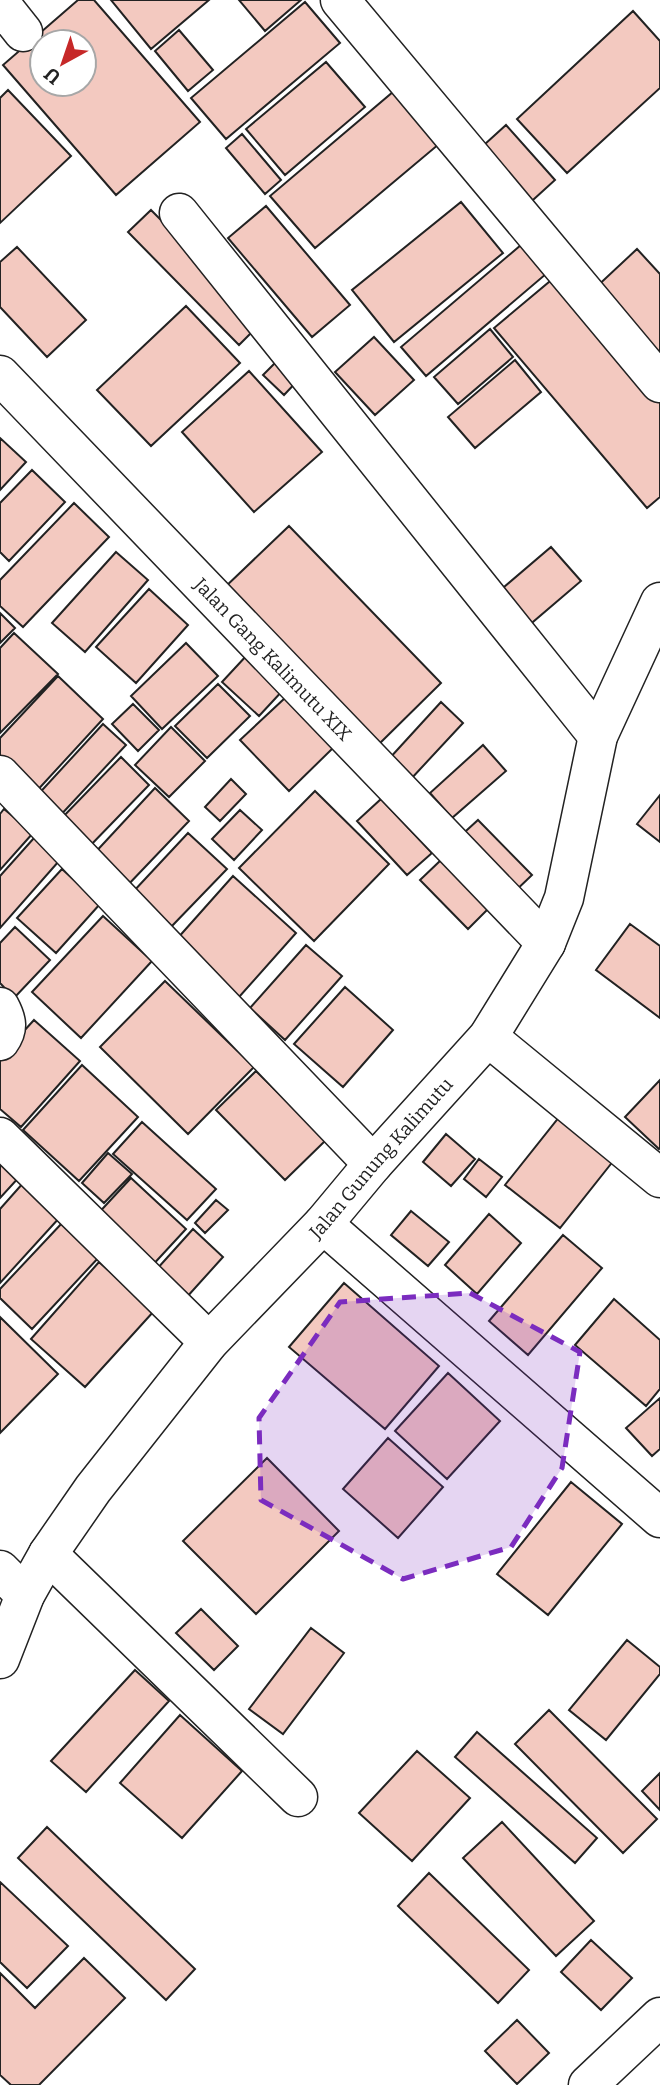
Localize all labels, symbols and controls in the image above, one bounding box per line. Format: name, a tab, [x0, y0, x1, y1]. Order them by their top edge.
north arrow	[28, 28, 98, 98]
text: U	[40, 62, 65, 89]
street label: Jalan Gang Kalimutu XIX	[189, 572, 356, 745]
street label: Jalan Gunung Kalimutu	[303, 1072, 458, 1244]

